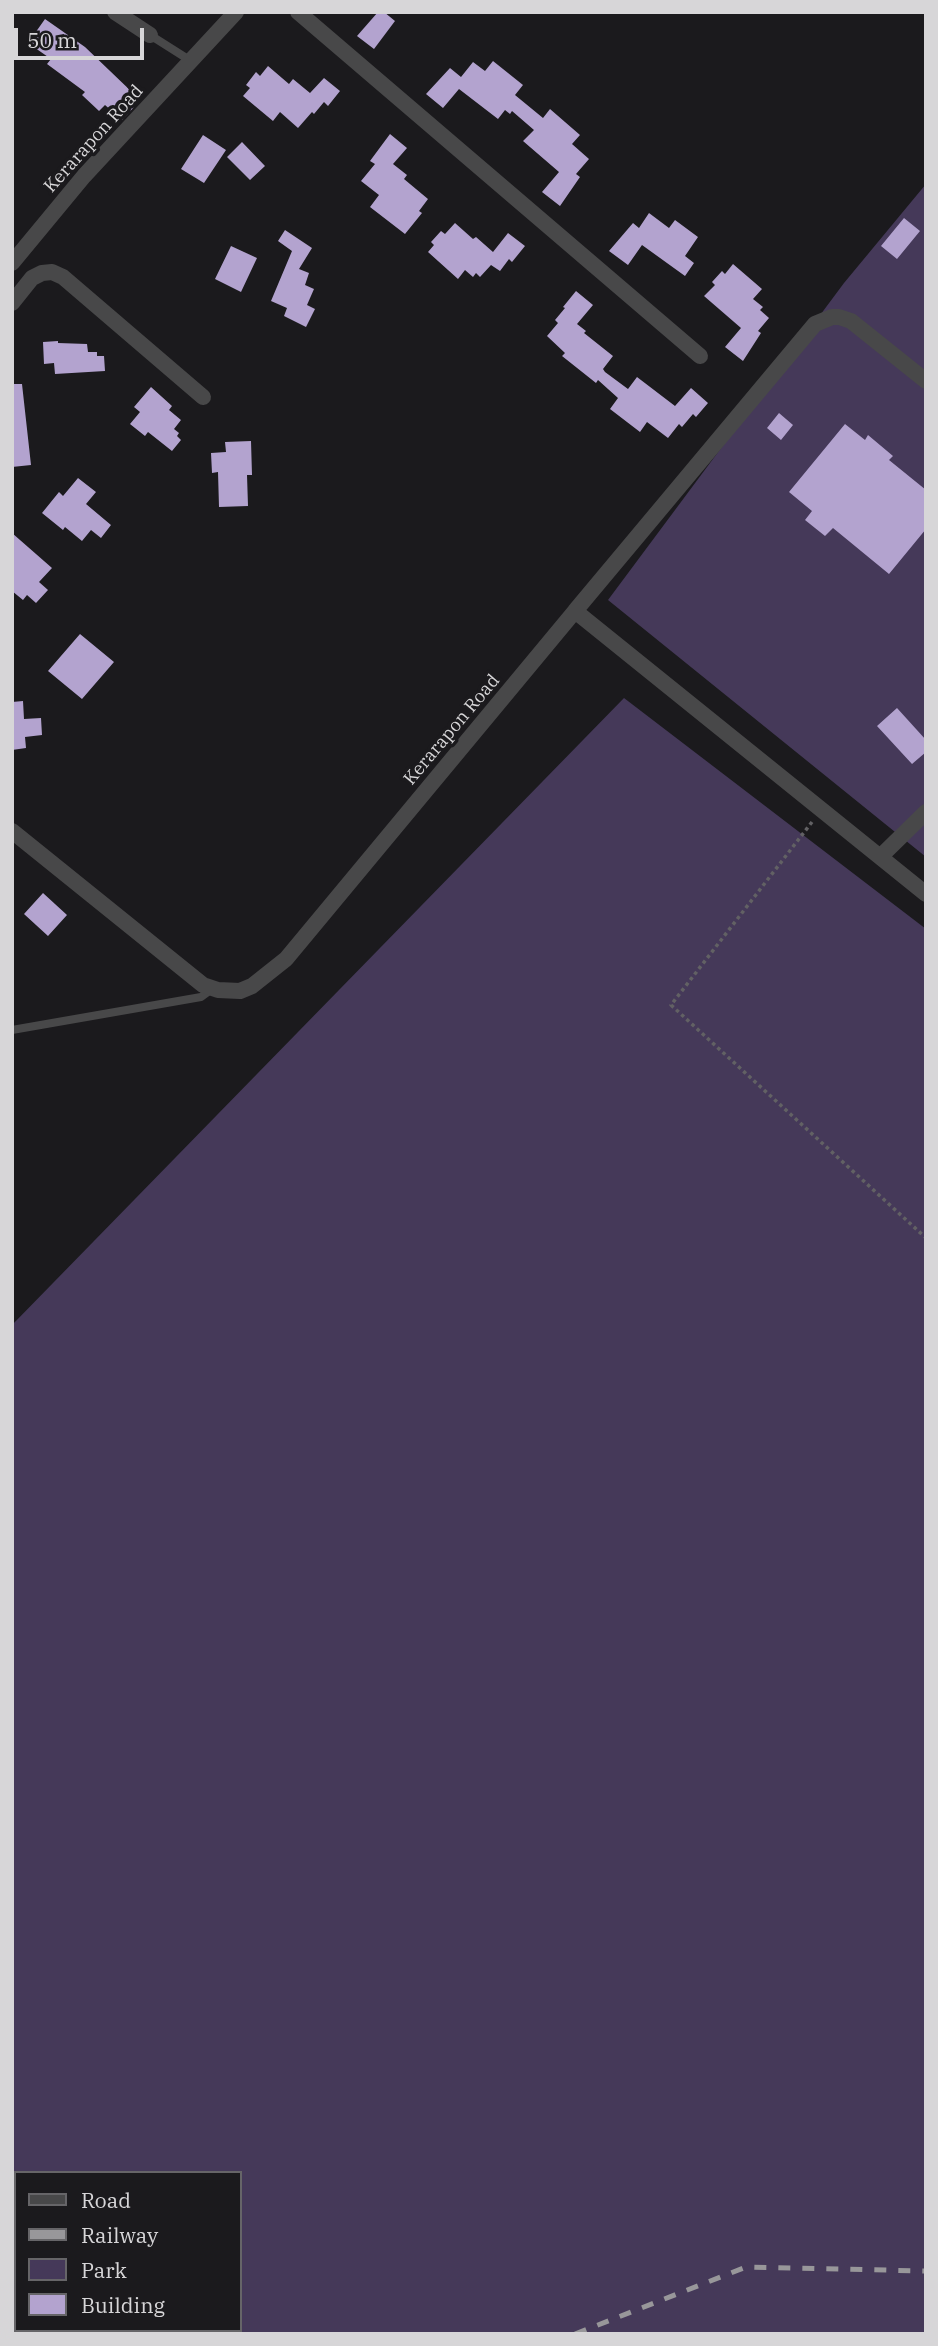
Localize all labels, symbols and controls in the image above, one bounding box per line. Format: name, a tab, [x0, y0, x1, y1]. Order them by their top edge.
scale bar	[18, 14, 147, 58]
text: 50 m	[27, 26, 77, 54]
street label: Kerarapon Road	[40, 81, 148, 197]
street label: Kerarapon Road	[400, 670, 504, 790]
legend	[14, 2171, 242, 2332]
text: Road	[81, 2186, 131, 2214]
text: Railway	[81, 2221, 158, 2249]
text: Park	[81, 2256, 127, 2284]
text: Building	[81, 2291, 165, 2319]

